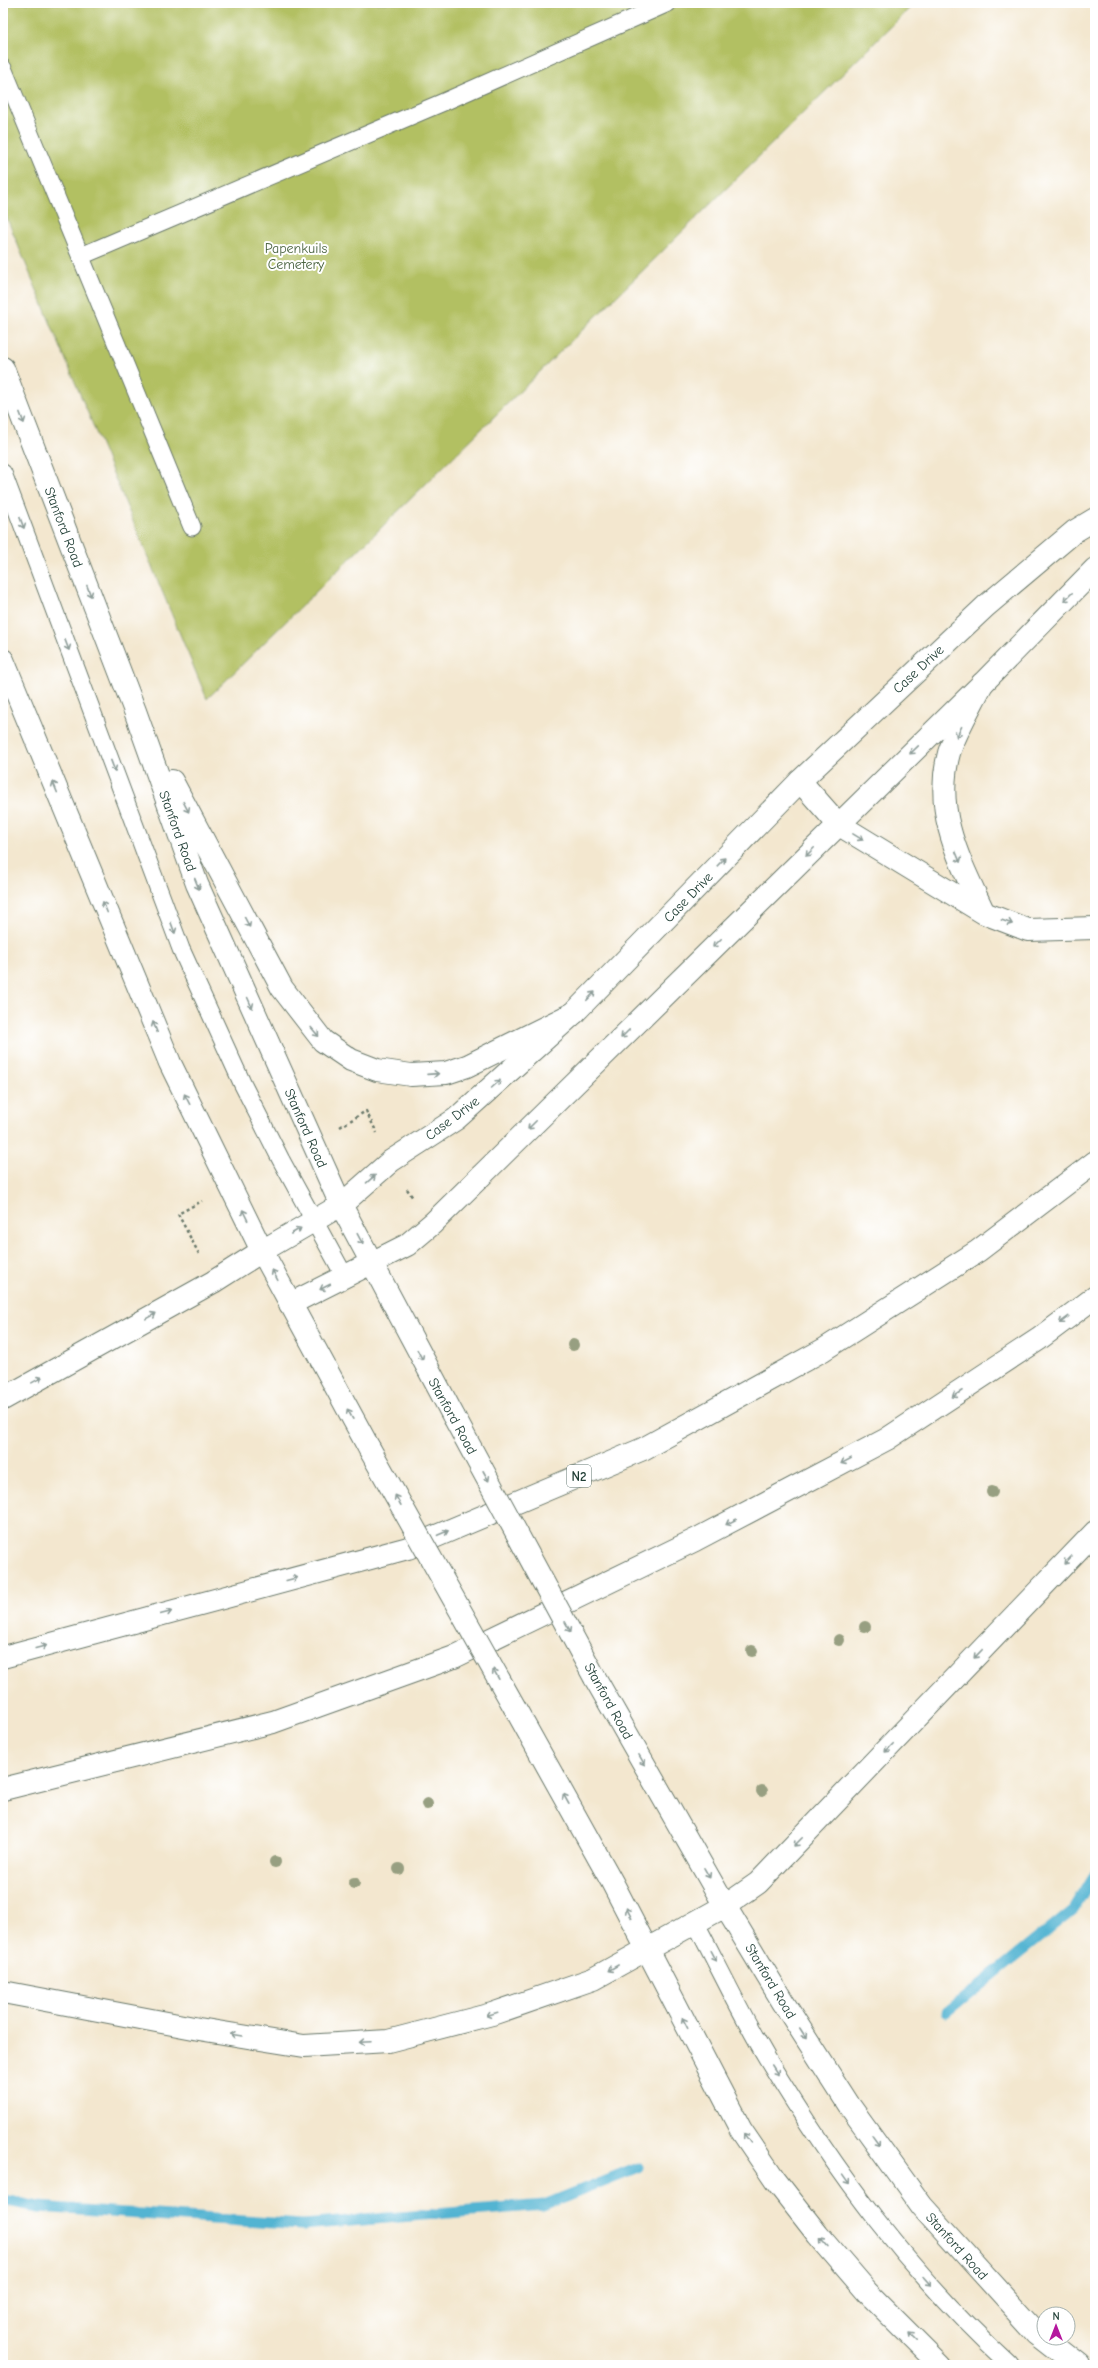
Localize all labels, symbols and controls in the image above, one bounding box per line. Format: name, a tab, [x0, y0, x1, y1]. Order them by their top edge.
park label: Papenkuils Cemetery	[265, 240, 328, 273]
one-way arrow	[19, 411, 26, 423]
street label: Stanford Road	[40, 485, 87, 570]
one-way arrow	[18, 517, 26, 529]
one-way arrow	[85, 585, 93, 597]
one-way arrow	[1063, 592, 1072, 602]
one-way arrow	[64, 638, 72, 650]
street label: Case Drive	[889, 642, 947, 697]
one-way arrow	[955, 726, 962, 738]
one-way arrow	[909, 746, 919, 755]
one-way arrow	[109, 760, 117, 772]
one-way arrow	[51, 781, 59, 793]
street label: Stanford Road	[155, 788, 200, 874]
one-way arrow	[183, 801, 190, 813]
one-way arrow	[852, 833, 864, 841]
one-way arrow	[805, 847, 815, 856]
one-way arrow	[955, 851, 963, 863]
one-way arrow	[716, 857, 726, 867]
street label: Case Drive	[660, 869, 717, 926]
one-way arrow	[194, 877, 202, 889]
one-way arrow	[101, 901, 109, 913]
one-way arrow	[243, 916, 251, 928]
one-way arrow	[1001, 919, 1014, 926]
one-way arrow	[169, 921, 177, 933]
one-way arrow	[712, 938, 722, 948]
one-way arrow	[586, 991, 596, 1001]
one-way arrow	[247, 996, 254, 1008]
one-way arrow	[150, 1022, 158, 1034]
one-way arrow	[311, 1027, 320, 1038]
one-way arrow	[620, 1029, 630, 1039]
one-way arrow	[426, 1070, 439, 1077]
one-way arrow	[491, 1079, 501, 1088]
street label: Stanford Road	[281, 1086, 331, 1170]
one-way arrow	[183, 1093, 191, 1105]
street label: Case Drive	[422, 1093, 483, 1144]
one-way arrow	[527, 1120, 537, 1130]
one-way arrow	[365, 1175, 376, 1184]
one-way arrow	[241, 1210, 248, 1222]
one-way arrow	[290, 1227, 302, 1235]
one-way arrow	[356, 1233, 364, 1245]
one-way arrow	[271, 1269, 278, 1281]
one-way arrow	[319, 1284, 331, 1291]
one-way arrow	[144, 1312, 156, 1320]
one-way arrow	[1059, 1316, 1070, 1325]
one-way arrow	[416, 1349, 424, 1361]
one-way arrow	[31, 1375, 43, 1383]
street label: Stanford Road	[425, 1375, 481, 1457]
one-way arrow	[951, 1390, 963, 1398]
one-way arrow	[346, 1408, 354, 1420]
one-way arrow	[840, 1458, 852, 1465]
road number: N2	[567, 1465, 591, 1487]
one-way arrow	[482, 1470, 490, 1482]
one-way arrow	[394, 1494, 402, 1506]
one-way arrow	[725, 1518, 737, 1526]
one-way arrow	[436, 1529, 448, 1537]
one-way arrow	[1063, 1555, 1073, 1565]
one-way arrow	[285, 1575, 298, 1582]
one-way arrow	[159, 1609, 172, 1616]
one-way arrow	[565, 1621, 572, 1633]
one-way arrow	[34, 1643, 47, 1650]
one-way arrow	[974, 1649, 983, 1659]
street label: Stanford Road	[581, 1660, 637, 1742]
one-way arrow	[492, 1668, 499, 1680]
one-way arrow	[884, 1743, 893, 1753]
one-way arrow	[639, 1754, 647, 1766]
one-way arrow	[562, 1793, 570, 1805]
one-way arrow	[794, 1837, 803, 1847]
one-way arrow	[703, 1867, 711, 1879]
one-way arrow	[624, 1908, 632, 1920]
street label: Stanford Road	[741, 1941, 800, 2022]
one-way arrow	[710, 1950, 717, 1962]
one-way arrow	[607, 1964, 619, 1972]
one-way arrow	[485, 2011, 498, 2018]
one-way arrow	[681, 2018, 689, 2030]
one-way arrow	[799, 2027, 807, 2039]
one-way arrow	[230, 2031, 243, 2039]
one-way arrow	[359, 2039, 372, 2046]
one-way arrow	[772, 2064, 780, 2076]
one-way arrow	[743, 2133, 751, 2144]
one-way arrow	[871, 2135, 879, 2146]
one-way arrow	[842, 2174, 850, 2185]
street label: Stanford Road	[922, 2209, 991, 2284]
one-way arrow	[820, 2237, 829, 2248]
one-way arrow	[922, 2276, 931, 2286]
north arrow	[1036, 2306, 1076, 2346]
text: N	[1052, 2310, 1060, 2323]
one-way arrow	[908, 2333, 918, 2342]

